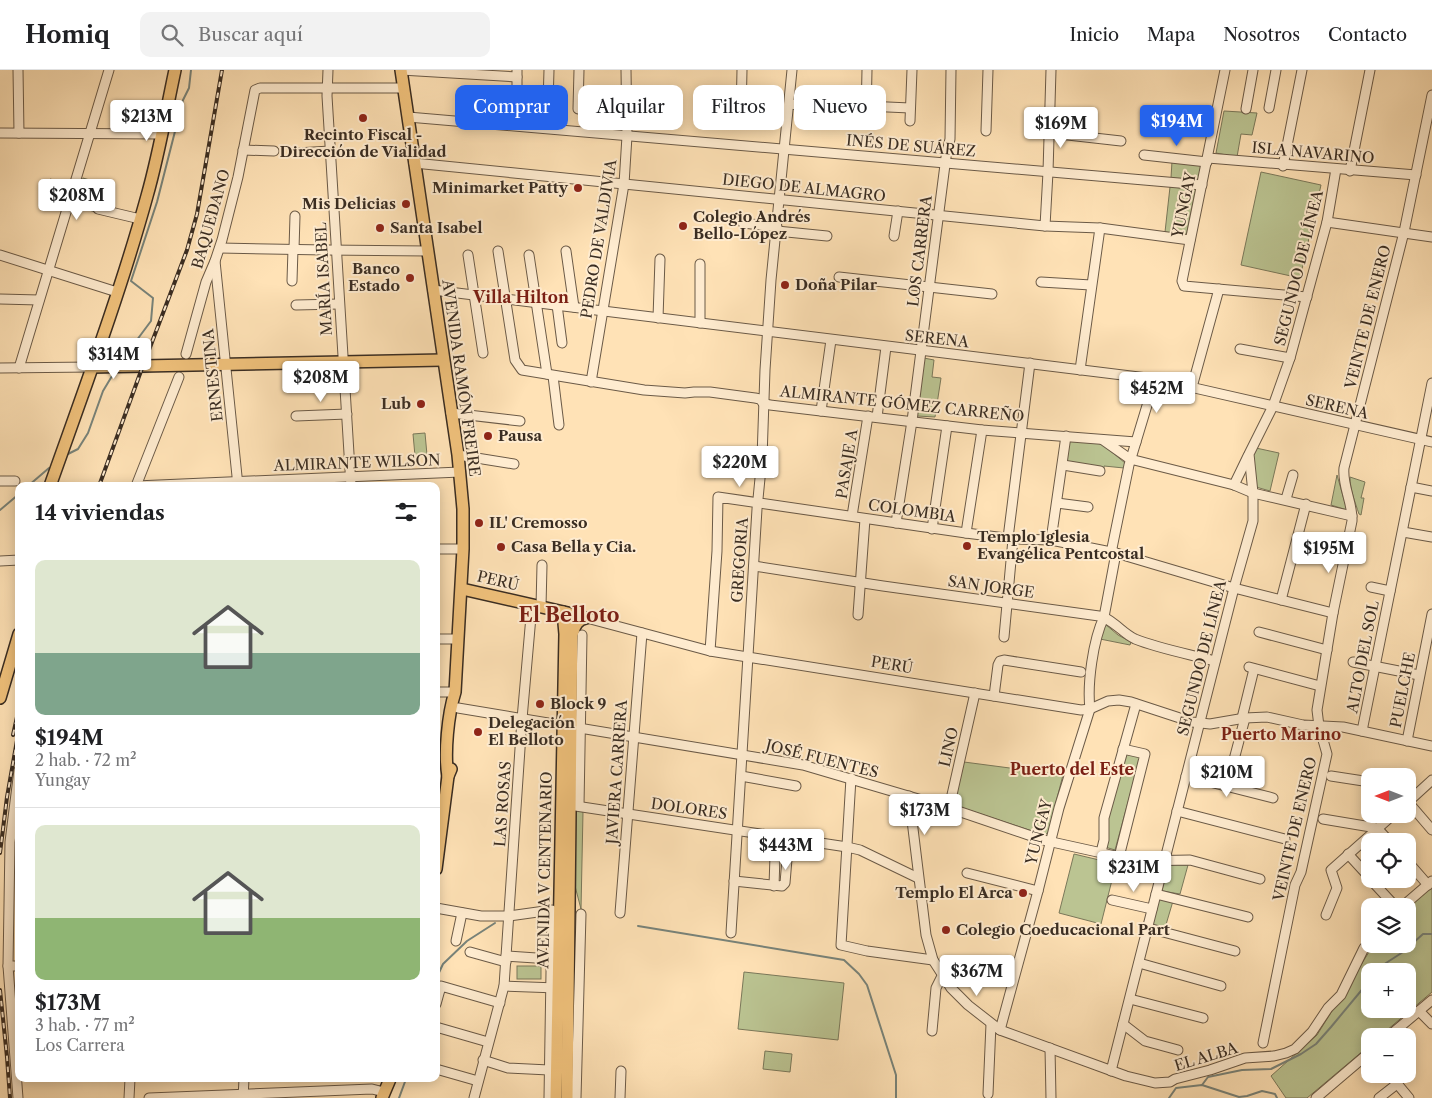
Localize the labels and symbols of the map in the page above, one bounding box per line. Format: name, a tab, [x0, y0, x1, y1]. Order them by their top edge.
pin: $213M	[112, 100, 182, 142]
pin: $194M	[1142, 104, 1212, 147]
pin: $169M	[1026, 106, 1096, 149]
marker: Recinto Fiscal - Dirección de Vialidad	[357, 112, 369, 124]
place label: Recinto Fiscal - Dirección de Vialidad	[280, 125, 446, 161]
street label: INÉS DE SUÁREZ	[845, 130, 977, 161]
street label: ISLA NAVARINO	[1251, 138, 1375, 167]
street label: PEDRO DE VALDIVIA	[577, 157, 621, 320]
street label: BAQUEDANO	[187, 167, 234, 271]
street label: DIEGO DE ALMAGRO	[721, 169, 887, 206]
street label: YUNGAY	[1167, 170, 1200, 241]
pin: $208M	[42, 178, 112, 221]
place label: Minimarket Patty	[432, 178, 569, 197]
marker: Minimarket Patty	[572, 182, 584, 194]
street label: SEGUNDO DE LÍNEA	[1270, 187, 1327, 348]
street label: LOS CARRERA	[903, 193, 936, 308]
place label: Mis Delicias	[302, 194, 396, 213]
marker: Mis Delicias	[400, 198, 412, 210]
place label: Colegio Andrés Bello-López	[693, 207, 811, 243]
place label: Santa Isabel	[390, 218, 483, 237]
marker: Colegio Andrés Bello-López	[677, 220, 689, 232]
street label: MARÍA ISABEL	[311, 222, 336, 336]
marker: Santa Isabel	[374, 222, 386, 234]
street label: VEINTE DE ENERO	[1340, 243, 1395, 392]
place label: Banco Estado	[348, 259, 400, 295]
marker: Banco Estado	[404, 272, 416, 284]
place label: Doña Pilar	[795, 275, 878, 294]
street label: AVENIDA RAMÓN FREIRE	[438, 277, 485, 478]
marker: Doña Pilar	[779, 279, 791, 291]
district label: Villa Hilton	[472, 287, 569, 307]
street label: SERENA	[904, 326, 971, 351]
street label: ERNESTINA	[198, 327, 227, 422]
pin: $314M	[79, 338, 149, 380]
pin: $208M	[286, 360, 356, 403]
pin: $452M	[1122, 372, 1192, 414]
street label: ALMIRANTE GÓMEZ CARREÑO	[778, 381, 1025, 426]
street label: SERENA	[1304, 390, 1371, 423]
place label: Lub	[381, 394, 411, 413]
marker: Lub	[415, 398, 427, 410]
place label: Pausa	[498, 426, 543, 445]
street label: PASAJE A	[832, 427, 862, 500]
marker: Pausa	[482, 430, 494, 442]
pin: $220M	[705, 446, 775, 488]
street label: ALMIRANTE WILSON	[272, 450, 441, 475]
street label: COLOMBIA	[867, 495, 958, 526]
place label: IL' Cremosso	[489, 513, 587, 532]
street label: GREGORIA	[727, 516, 752, 603]
marker: IL' Cremosso	[473, 517, 485, 529]
place label: Templo Iglesia Evangélica Pentcostal	[977, 527, 1144, 563]
pin: $195M	[1294, 532, 1364, 574]
place label: Casa Bella y Cia.	[511, 537, 636, 556]
marker: Templo Iglesia Evangélica Pentcostal	[961, 540, 973, 552]
marker: Casa Bella y Cia.	[495, 541, 507, 553]
street label: PERÚ	[475, 566, 521, 595]
street label: SAN JORGE	[947, 571, 1036, 602]
street label: SEGUNDO DE LÍNEA	[1173, 577, 1230, 738]
street label: ALTO DEL SOL	[1342, 599, 1383, 716]
district label: El Belloto	[519, 603, 619, 627]
street label: PUELCHE	[1386, 651, 1419, 729]
street label: PERÚ	[870, 652, 915, 677]
place label: Block 9	[550, 694, 607, 713]
marker: Block 9	[534, 698, 546, 710]
street label: JAVIERA CARRERA	[602, 698, 631, 847]
place label: Delegación El Belloto	[488, 713, 576, 749]
district label: Puerto Marino	[1221, 724, 1341, 744]
street label: LINO	[935, 725, 962, 769]
marker: Delegación El Belloto	[472, 726, 484, 738]
street label: JOSÉ FUENTES	[762, 735, 881, 782]
street label: VEINTE DE ENERO	[1268, 755, 1320, 904]
pin: $210M	[1192, 756, 1262, 798]
district label: Puerto del Este	[1010, 759, 1135, 779]
street label: LAS ROSAS	[490, 760, 515, 848]
north arrow	[1361, 768, 1416, 822]
street label: AVENIDA V CENTENARIO	[533, 771, 556, 970]
street label: DOLORES	[650, 794, 728, 823]
pin: $173M	[890, 794, 960, 836]
street label: YUNGAY	[1021, 797, 1056, 868]
pin: $443M	[751, 828, 821, 871]
pin: $231M	[1099, 850, 1169, 893]
place label: Templo El Arca	[895, 883, 1013, 902]
marker: Templo El Arca	[1017, 887, 1029, 899]
place label: Colegio Coeducacional Part	[956, 920, 1170, 939]
marker: Colegio Coeducacional Part	[940, 924, 952, 936]
pin: $367M	[942, 954, 1012, 997]
street label: EL ALBA	[1172, 1038, 1241, 1075]

